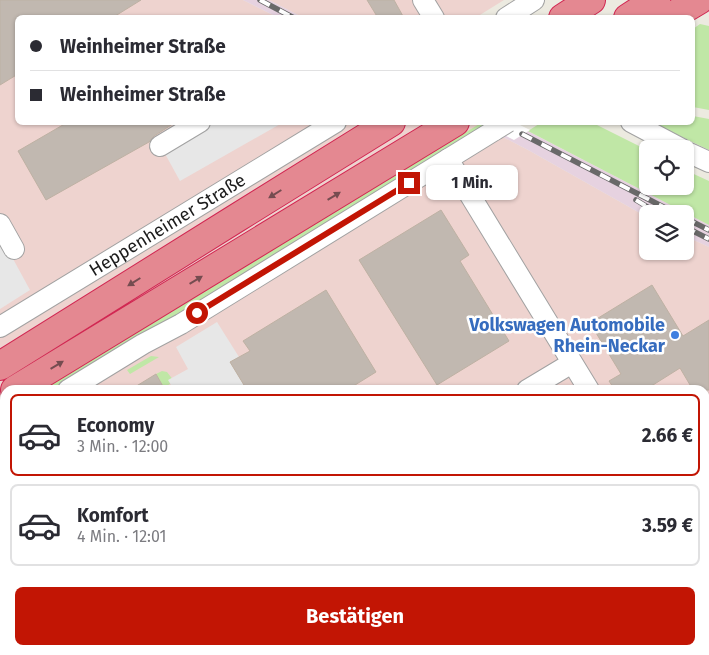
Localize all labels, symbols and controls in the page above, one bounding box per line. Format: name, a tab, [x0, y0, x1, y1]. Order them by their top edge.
text: Weinheimer Straße	[60, 35, 226, 58]
text: Weinheimer Straße	[60, 83, 226, 106]
map controls	[639, 140, 694, 260]
button: locate	[639, 140, 694, 195]
callout: 1 Min.	[426, 166, 519, 200]
street label: Heppenheimer Straße	[85, 169, 250, 281]
route end	[398, 172, 420, 194]
text: 1 Min.	[451, 173, 493, 192]
one-way arrow	[269, 189, 282, 198]
one-way arrow	[328, 191, 341, 200]
button: layers	[639, 205, 694, 260]
one-way arrow	[189, 276, 202, 285]
one-way arrow	[128, 277, 141, 287]
route start	[186, 302, 208, 324]
place label: Volkswagen Automobile Rhein-Neckar	[468, 314, 666, 357]
marker: Volkswagen Automobile Rhein-Neckar	[669, 329, 681, 341]
one-way arrow	[50, 360, 63, 369]
icon: car	[17, 413, 62, 458]
text: Economy	[77, 414, 154, 437]
text: 2.66 €	[642, 424, 693, 447]
text: 3 Min. · 12:00	[77, 437, 168, 456]
icon: car	[17, 503, 62, 548]
text: Komfort	[77, 504, 148, 527]
text: 3.59 €	[642, 514, 693, 537]
text: 4 Min. · 12:01	[77, 527, 166, 546]
button: Bestätigen	[15, 587, 695, 645]

